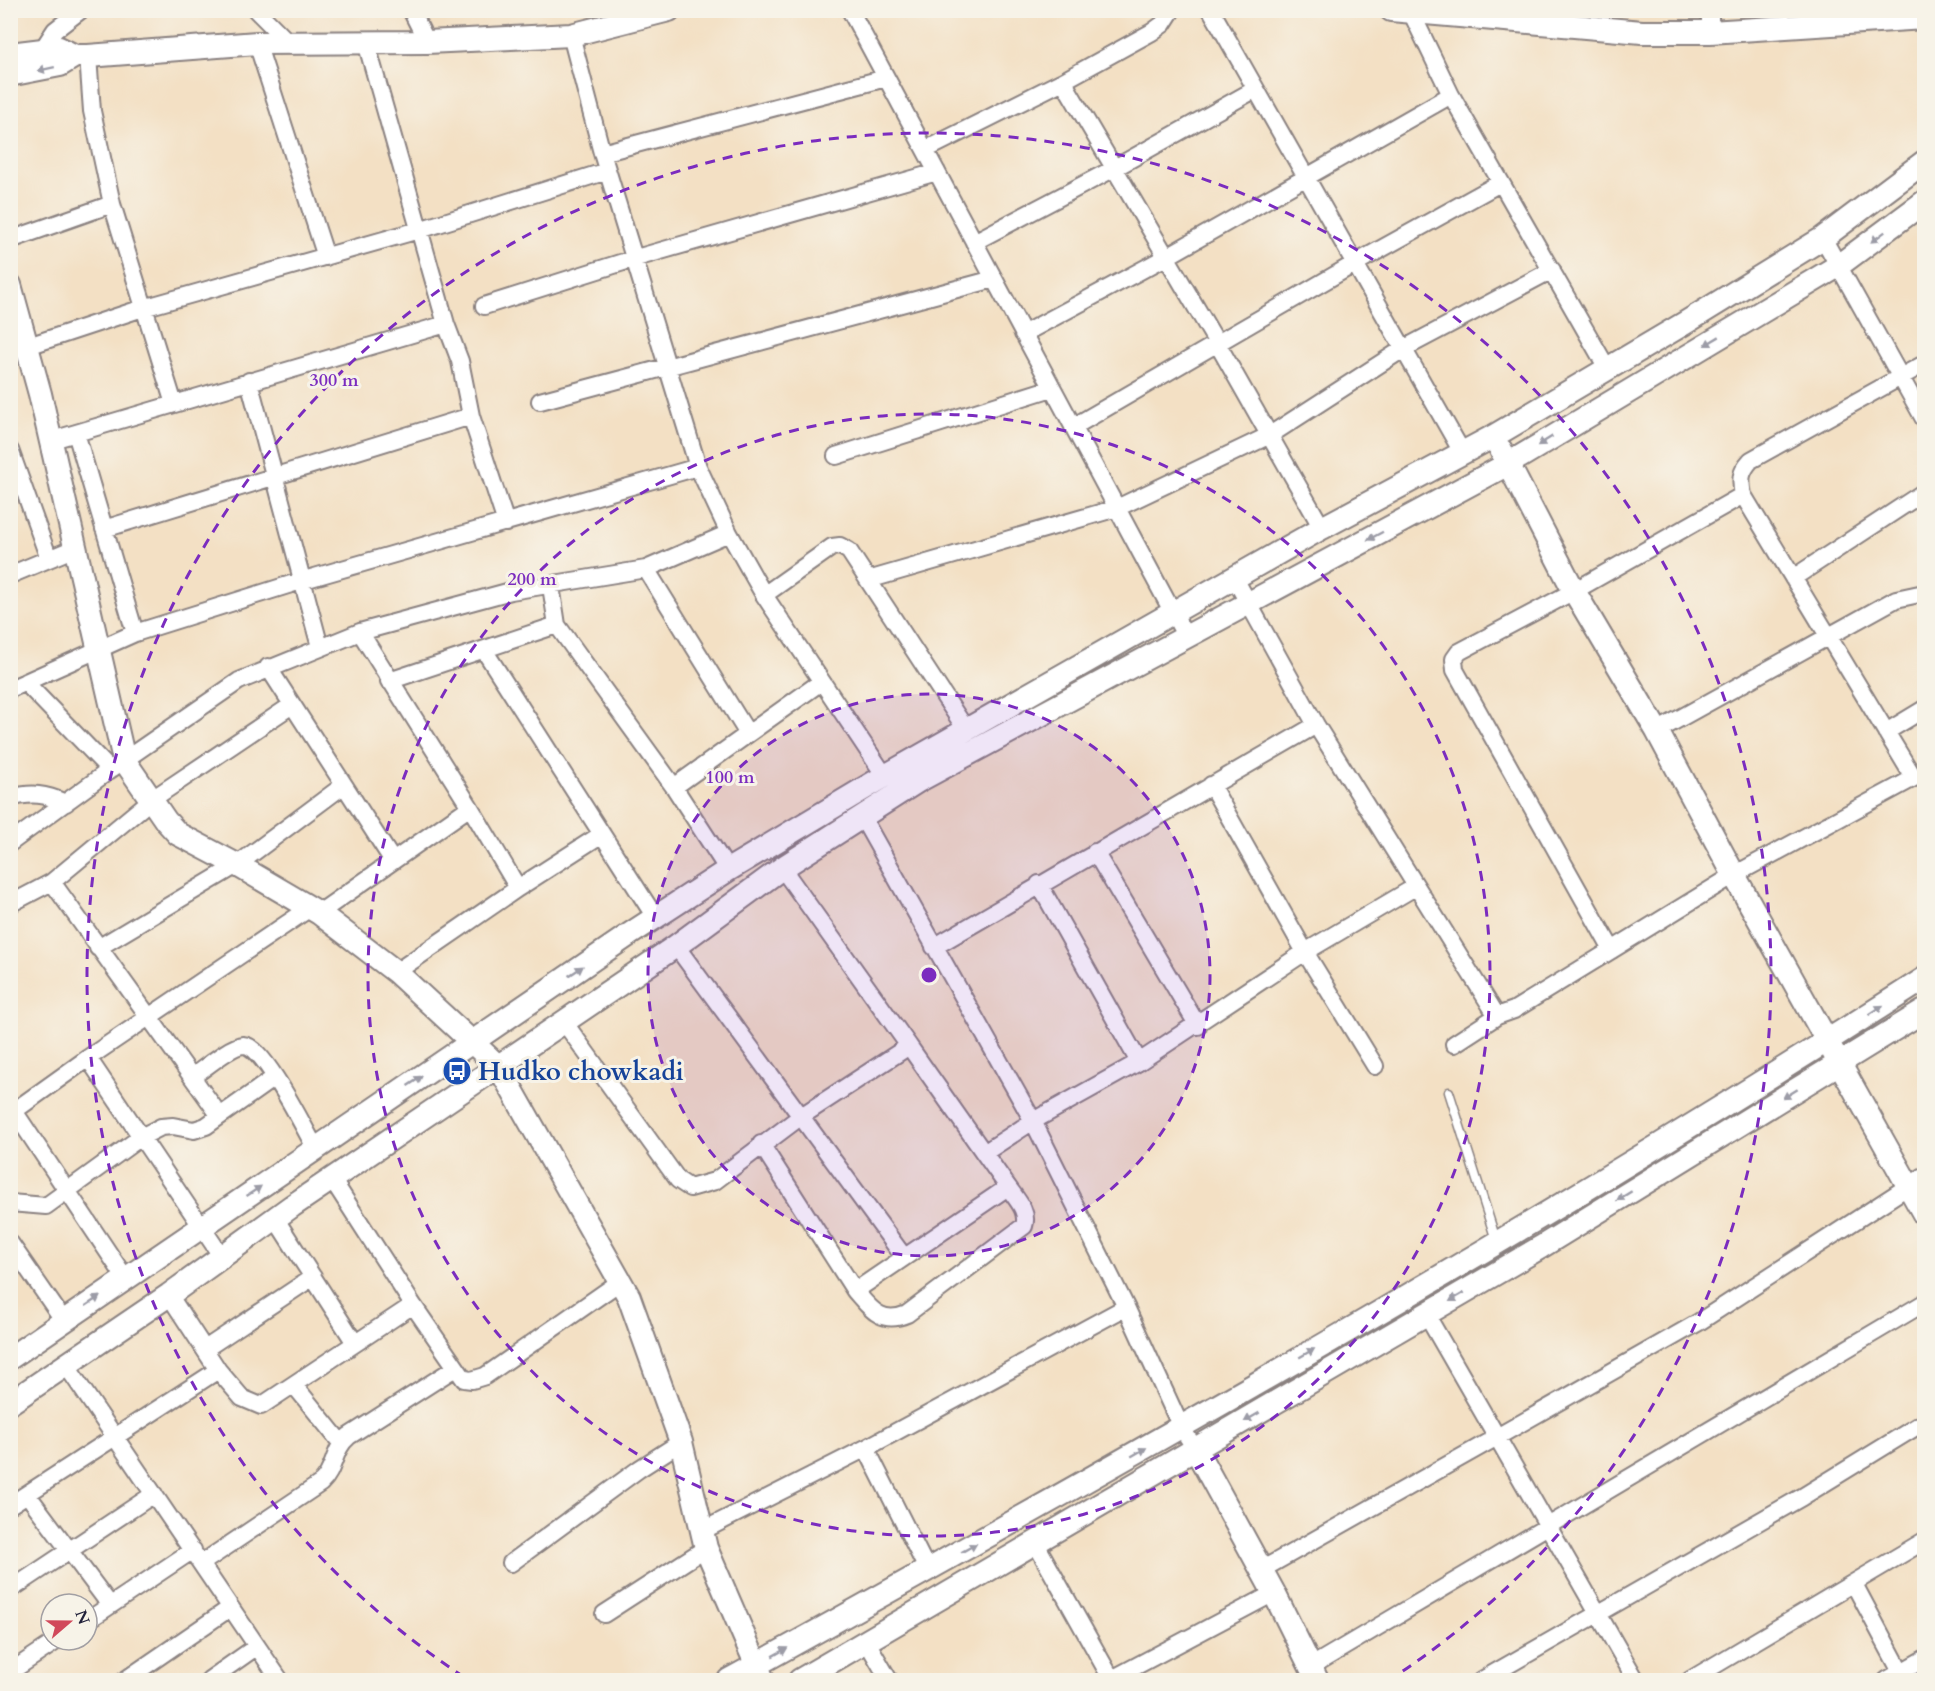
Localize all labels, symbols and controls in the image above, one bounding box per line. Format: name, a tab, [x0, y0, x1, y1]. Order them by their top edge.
one-way arrow	[37, 64, 55, 74]
one-way arrow	[1870, 231, 1885, 243]
one-way arrow	[1704, 335, 1720, 346]
text: 300 m	[309, 368, 359, 393]
one-way arrow	[1537, 436, 1553, 447]
one-way arrow	[1366, 531, 1383, 541]
text: 200 m	[507, 567, 557, 592]
text: 100 m	[705, 765, 755, 790]
one-way arrow	[567, 965, 583, 977]
centre of rings	[919, 965, 939, 985]
one-way arrow	[1868, 1005, 1884, 1016]
place label: Hudko chowkadi	[478, 1054, 684, 1089]
bus stop icon: Hudko chowkadi	[441, 1055, 473, 1087]
one-way arrow	[407, 1076, 423, 1087]
one-way arrow	[1782, 1089, 1798, 1100]
one-way arrow	[246, 1185, 262, 1197]
one-way arrow	[1616, 1191, 1632, 1202]
one-way arrow	[1449, 1291, 1465, 1302]
one-way arrow	[85, 1296, 102, 1307]
one-way arrow	[1299, 1348, 1315, 1359]
one-way arrow	[1244, 1411, 1261, 1421]
one-way arrow	[1130, 1447, 1147, 1457]
one-way arrow	[961, 1543, 978, 1553]
north arrow	[39, 1592, 99, 1652]
text: N	[69, 1607, 95, 1628]
one-way arrow	[772, 1647, 789, 1657]

